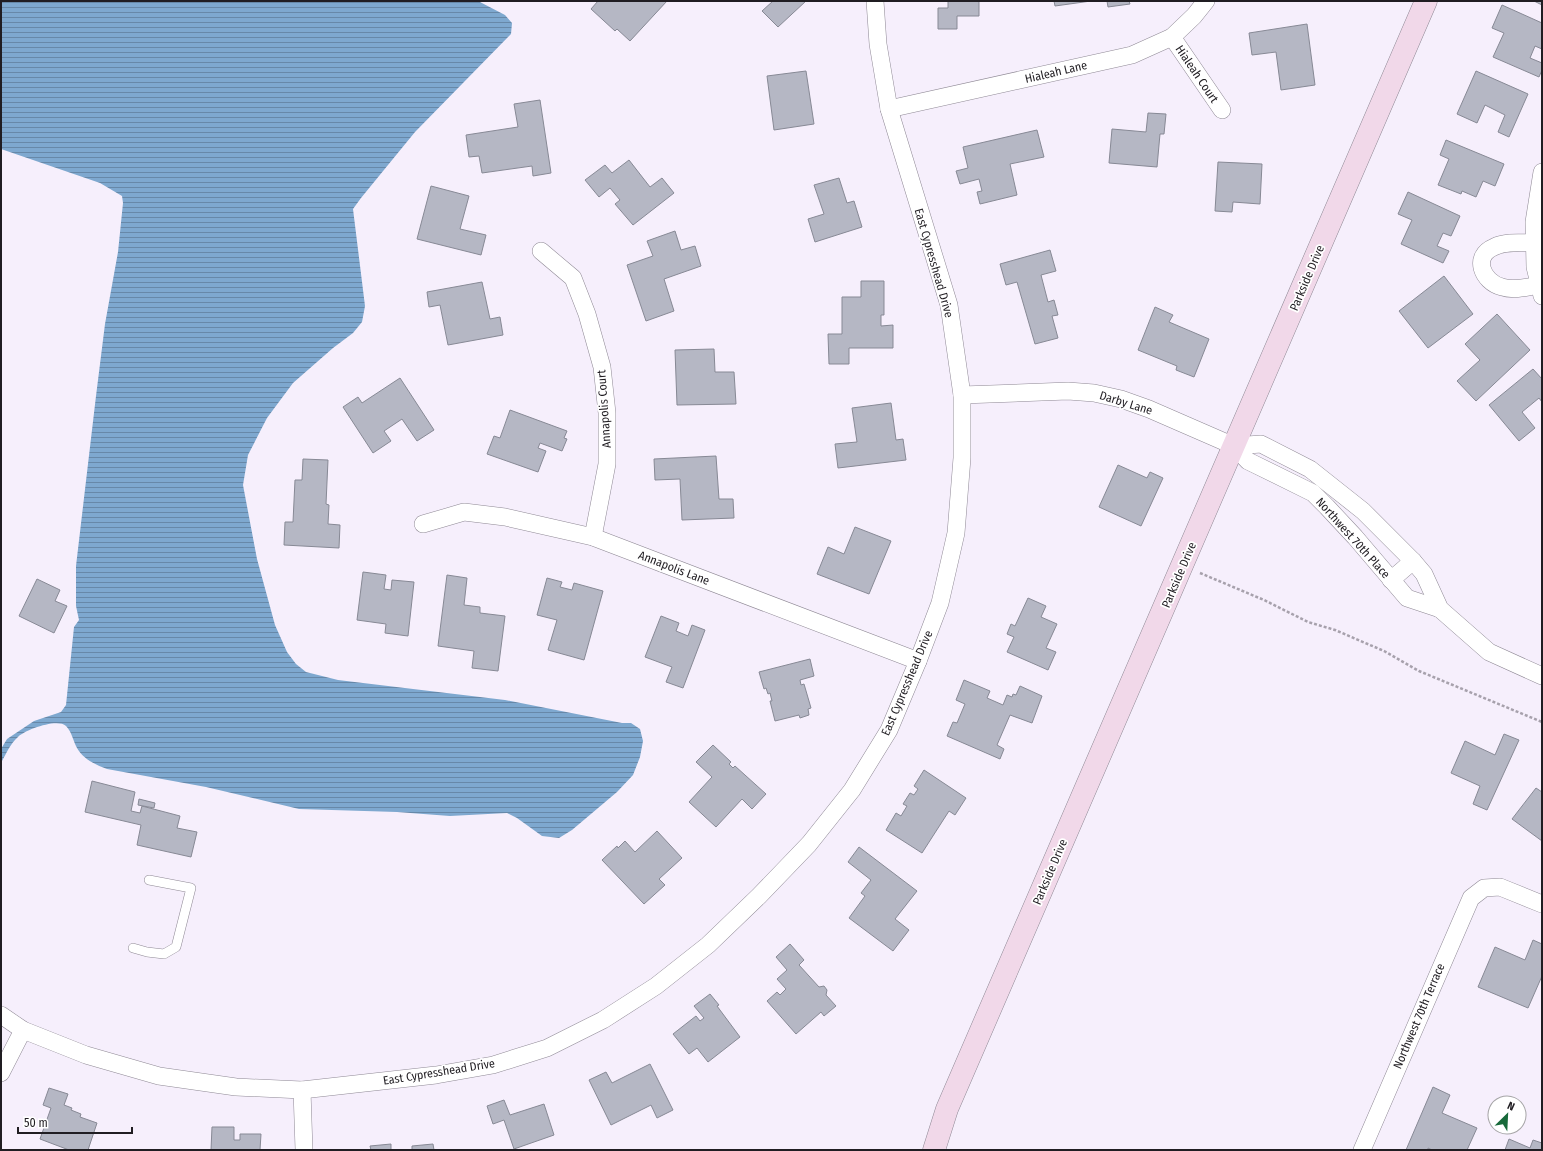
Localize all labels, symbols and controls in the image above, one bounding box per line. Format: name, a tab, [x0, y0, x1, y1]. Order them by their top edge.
street label: Hialeah Court	[1173, 42, 1221, 106]
street label: Hialeah Lane	[1024, 58, 1089, 86]
street label: East Cypresshead Drive	[912, 207, 956, 319]
street label: Parkside Drive	[1287, 243, 1327, 313]
street label: Annapolis Court	[594, 369, 614, 449]
street label: Darby Lane	[1098, 388, 1154, 418]
street label: Northwest 70th Place	[1313, 495, 1393, 581]
street label: Parkside Drive	[1159, 540, 1199, 610]
street label: Annapolis Lane	[636, 548, 712, 588]
street label: East Cypresshead Drive	[878, 628, 936, 738]
street label: Parkside Drive	[1030, 837, 1070, 907]
street label: Northwest 70th Terrace	[1390, 961, 1448, 1071]
street label: East Cypresshead Drive	[382, 1056, 496, 1088]
north arrow	[1487, 1095, 1527, 1135]
text: N	[1505, 1099, 1517, 1114]
scale bar	[18, 1109, 132, 1135]
text: 50 m	[24, 1116, 48, 1130]

